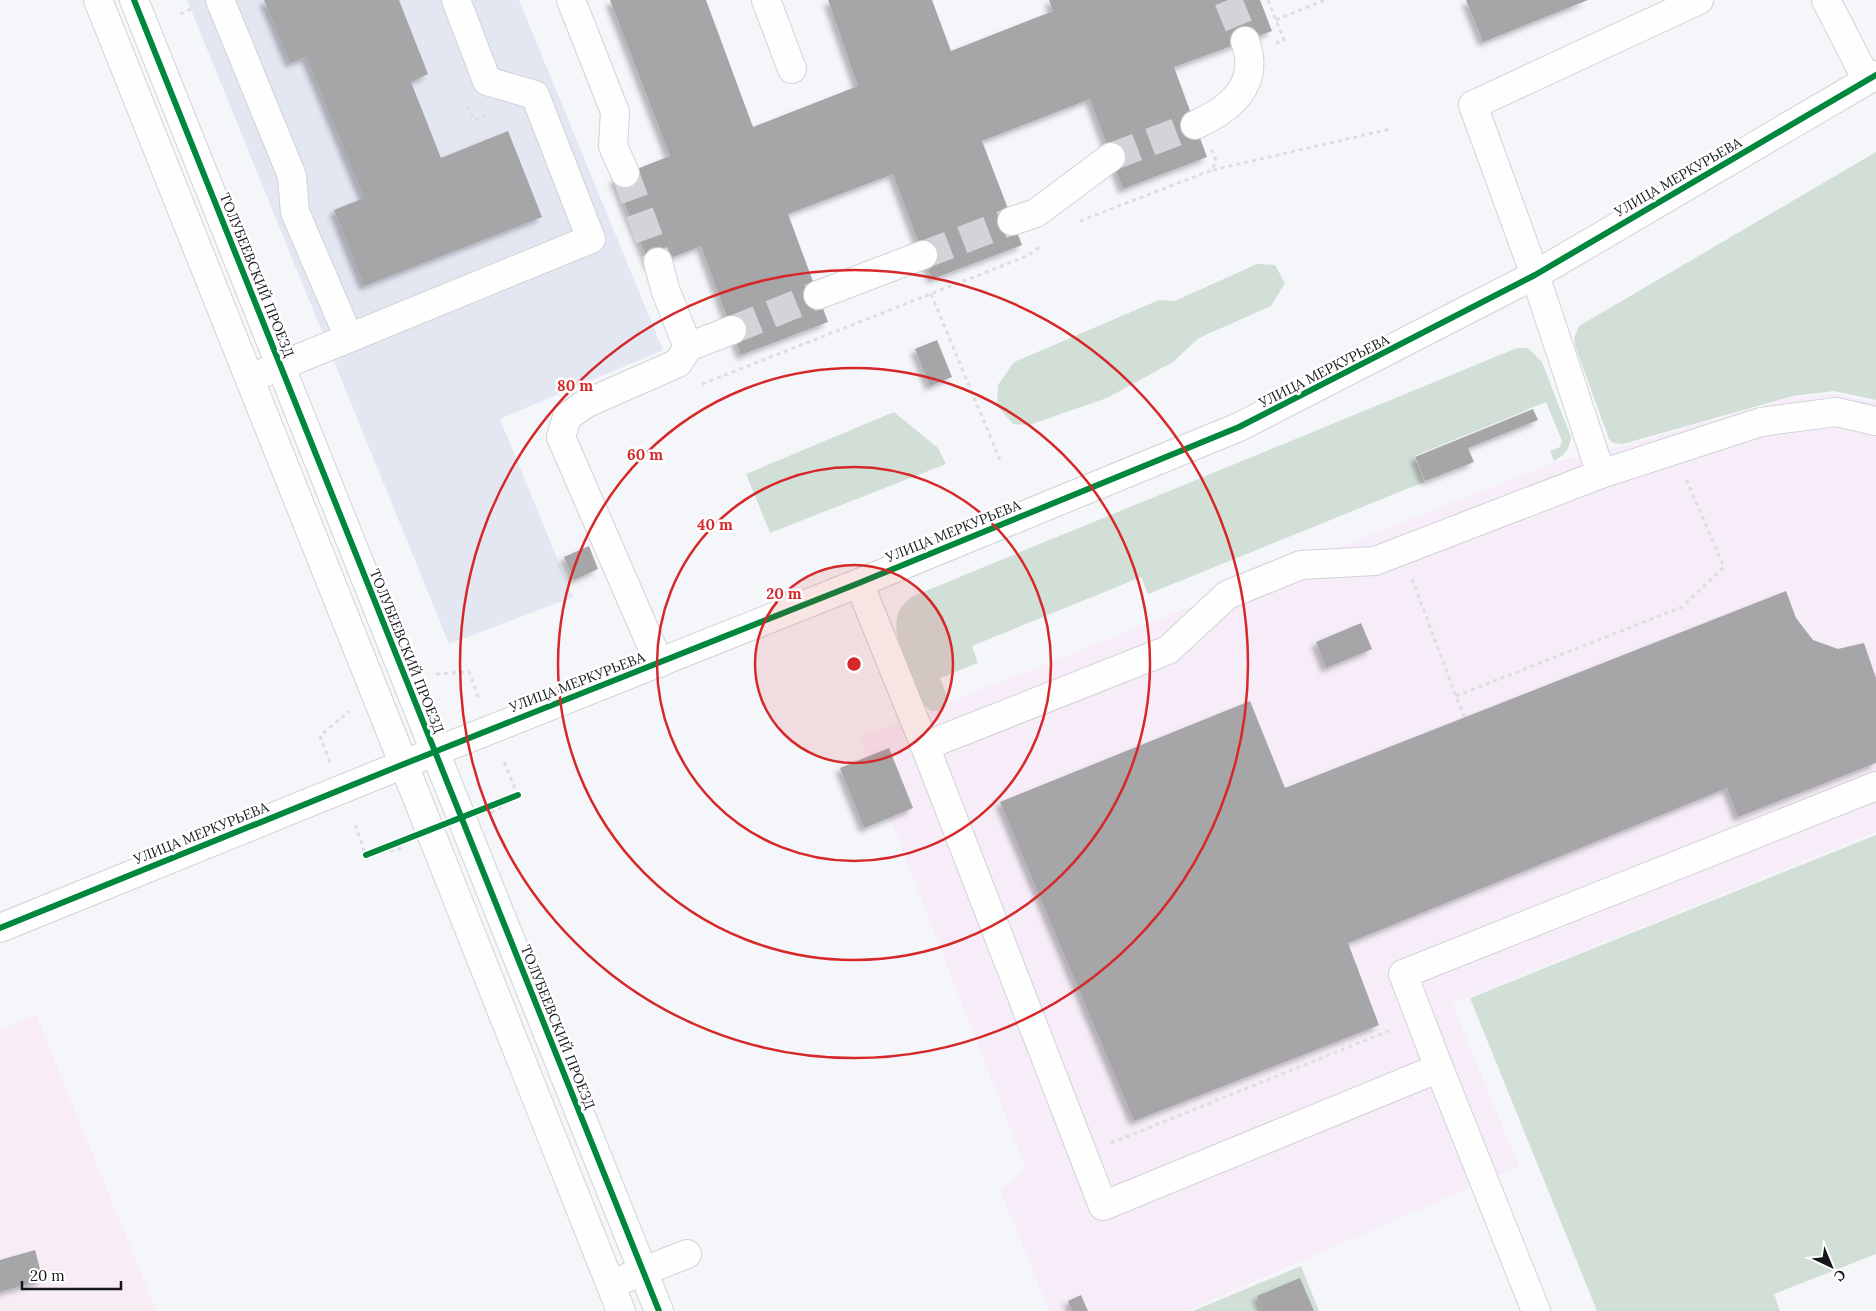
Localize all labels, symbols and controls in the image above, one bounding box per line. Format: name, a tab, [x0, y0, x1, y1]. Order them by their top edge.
street label: УЛИЦА МЕРКУРЬЕВА	[1610, 133, 1745, 221]
street label: ТОЛУБЕЕВСКИЙ ПРОЕЗД	[216, 190, 298, 360]
street label: УЛИЦА МЕРКУРЬЕВА	[1255, 330, 1392, 412]
text: 80 m	[557, 376, 593, 395]
text: 60 m	[627, 445, 663, 464]
street label: УЛИЦА МЕРКУРЬЕВА	[882, 496, 1023, 567]
text: 40 m	[697, 515, 733, 534]
street label: ТОЛУБЕЕВСКИЙ ПРОЕЗД	[366, 566, 448, 736]
text: 20 m	[766, 584, 802, 603]
street label: УЛИЦА МЕРКУРЬЕВА	[506, 648, 648, 717]
centre of rings	[845, 655, 863, 673]
street label: УЛИЦА МЕРКУРЬЕВА	[130, 798, 271, 869]
street label: ТОЛУБЕЕВСКИЙ ПРОЕЗД	[517, 942, 599, 1112]
north arrow	[1806, 1241, 1856, 1291]
scale bar	[22, 1258, 121, 1290]
text: 20 m	[30, 1266, 65, 1285]
text: С	[1830, 1266, 1850, 1285]

